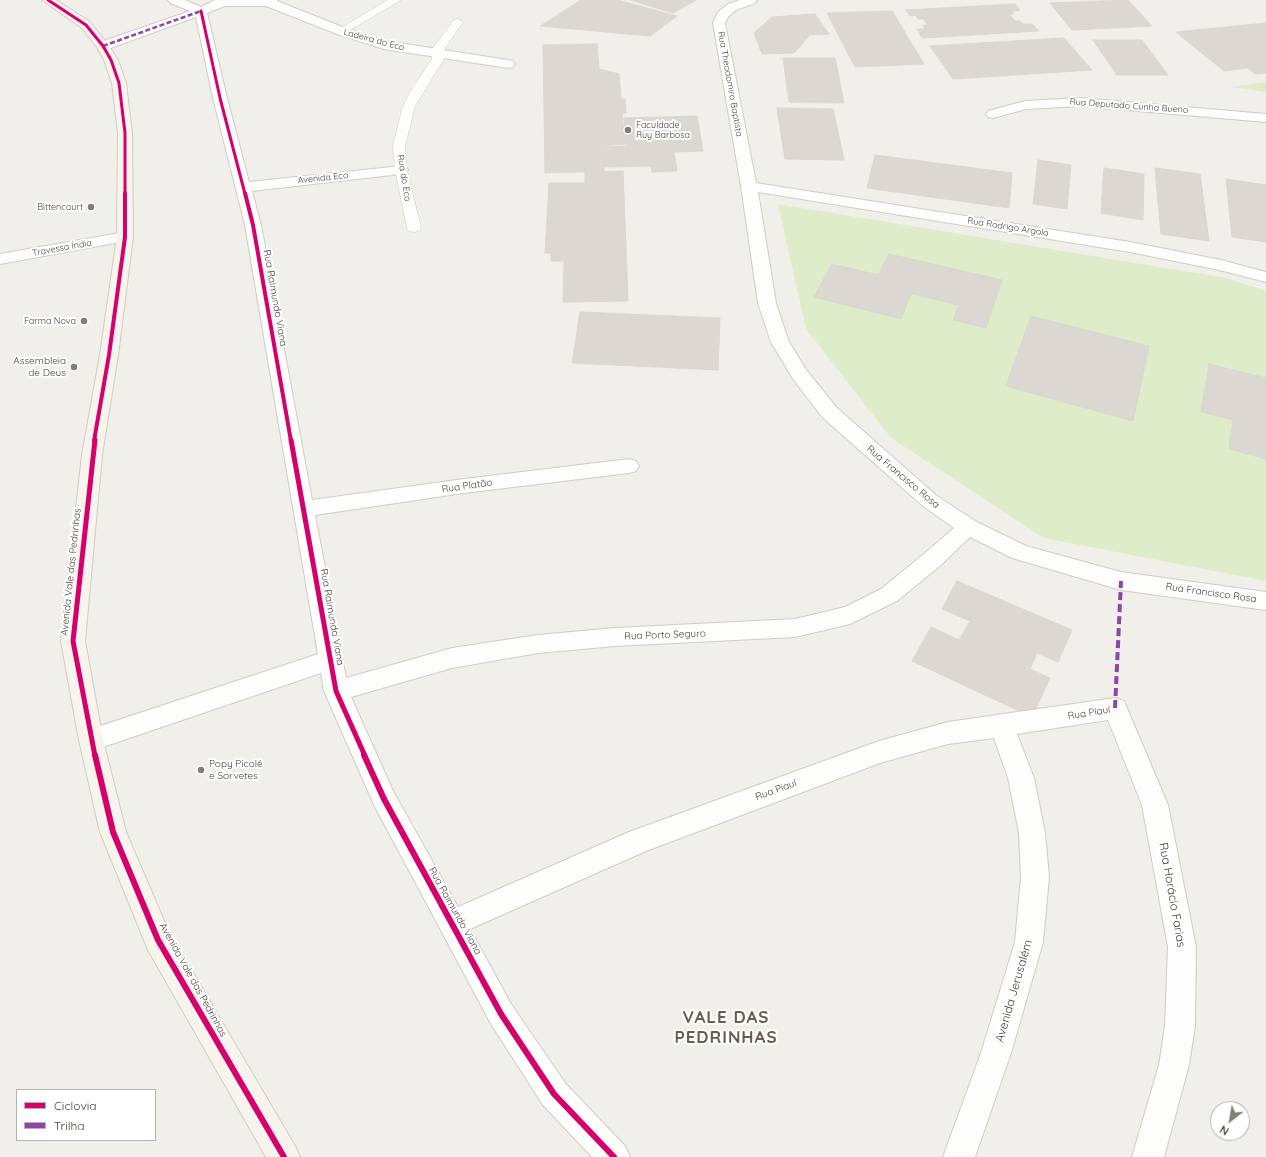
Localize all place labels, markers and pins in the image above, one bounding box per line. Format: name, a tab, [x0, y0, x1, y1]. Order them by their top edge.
place label: Faculdade Ruy Barbosa	[636, 120, 690, 141]
marker: Faculdade Ruy Barbosa	[623, 125, 633, 135]
place label: Bittencourt	[37, 202, 83, 212]
marker: Bittencourt	[86, 202, 96, 212]
place label: Farma Nova	[24, 316, 76, 326]
marker: Farma Nova	[79, 316, 89, 326]
place label: Assembleia de Deus	[13, 355, 66, 378]
marker: Assembleia de Deus	[69, 362, 79, 372]
place label: Popy Picolé e Sorvetes	[209, 758, 263, 782]
marker: Popy Picolé e Sorvetes	[196, 765, 206, 775]

